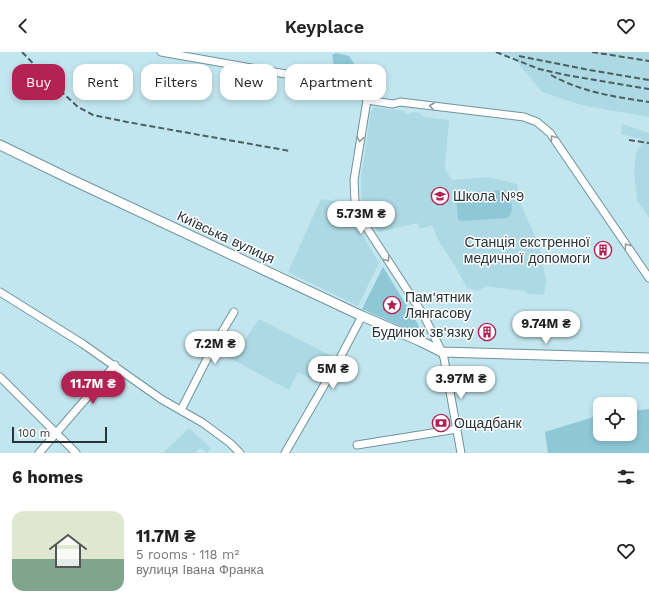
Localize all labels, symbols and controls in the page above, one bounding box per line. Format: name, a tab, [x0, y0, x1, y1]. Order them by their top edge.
icon: back	[12, 15, 34, 37]
icon: heart	[615, 15, 637, 37]
text: Keyplace	[285, 16, 364, 37]
chip: Buy	[12, 64, 65, 100]
chip: Rent	[73, 64, 133, 100]
chip: Filters	[141, 64, 212, 100]
chip: New	[220, 64, 277, 100]
chip: Apartment	[285, 64, 386, 100]
one-way arrow	[429, 102, 435, 111]
one-way arrow	[356, 136, 365, 142]
one-way arrow	[551, 136, 558, 143]
school or university icon: Школа №9	[430, 186, 450, 206]
place label: Школа №9	[453, 188, 524, 204]
pin: 5.73M ₴	[324, 201, 398, 235]
text: 5.73M ₴	[336, 206, 386, 221]
street label: Київська вулиця	[175, 207, 277, 267]
place label: Станція екстренної медичної допомоги	[464, 234, 590, 266]
building icon: Станція екстренної медичної допомоги	[593, 240, 613, 260]
one-way arrow	[625, 243, 632, 250]
one-way arrow	[383, 255, 390, 262]
place label: Пам'ятник Лянгасову	[405, 289, 472, 321]
place icon: Пам'ятник Лянгасову	[382, 295, 402, 315]
pin: 9.74M ₴	[509, 311, 583, 345]
text: 9.74M ₴	[521, 316, 571, 331]
building icon: Будинок зв'язку	[477, 322, 497, 342]
place label: Будинок зв'язку	[372, 324, 474, 340]
pin: 7.2M ₴	[182, 331, 248, 365]
text: 7.2M ₴	[194, 336, 236, 351]
pin: 5M ₴	[309, 356, 357, 390]
text: 5M ₴	[317, 361, 349, 376]
pin: 3.97M ₴	[424, 366, 498, 400]
pin: 11.7M ₴	[56, 371, 130, 405]
text: 3.97M ₴	[435, 371, 487, 386]
text: 11.7M ₴	[70, 376, 116, 391]
map controls	[593, 397, 637, 441]
button: locate	[593, 397, 637, 441]
bank icon: Ощадбанк	[431, 413, 451, 433]
place label: Ощадбанк	[454, 415, 523, 431]
scale bar	[12, 425, 107, 444]
text: 100 m	[18, 427, 50, 440]
icon: filters	[615, 466, 637, 488]
text: 6 homes	[12, 467, 83, 487]
text: 11.7M ₴	[136, 526, 196, 546]
icon: home	[44, 527, 92, 575]
icon: heart	[615, 540, 637, 562]
text: 5 rooms · 118 m²	[136, 547, 239, 562]
text: вулиця Івана Франка	[136, 562, 264, 577]

